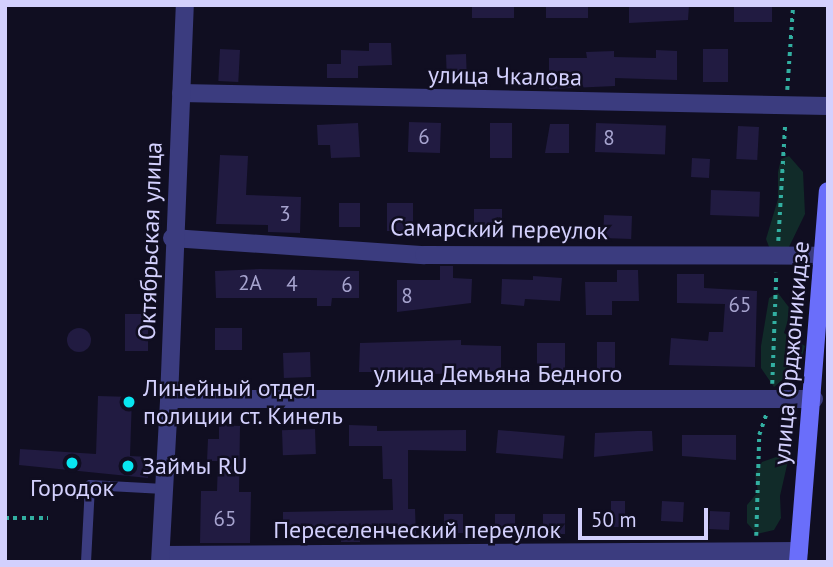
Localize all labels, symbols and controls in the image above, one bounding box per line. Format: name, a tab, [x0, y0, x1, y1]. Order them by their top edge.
street label: улица Чкалова	[428, 60, 582, 92]
house number: 6	[418, 124, 430, 150]
house number: 8	[603, 125, 615, 151]
street label: Октябрьская улица	[132, 141, 168, 341]
house number: 3	[279, 201, 291, 227]
street label: Самарский переулок	[390, 213, 608, 245]
street label: улица Орджоникидзе	[767, 240, 815, 466]
house number: 2А	[238, 270, 262, 296]
house number: 4	[286, 271, 298, 297]
house number: 6	[341, 272, 353, 298]
house number: 8	[401, 283, 413, 309]
house number: 65	[729, 292, 751, 318]
street label: улица Демьяна Бедного	[373, 360, 623, 388]
place label: Линейный отдел полиции ст. Кинель	[143, 374, 345, 430]
marker: Линейный отдел полиции ст. Кинель	[121, 394, 137, 410]
place label: Займы RU	[142, 452, 248, 480]
marker: Городок	[64, 455, 80, 471]
marker: Займы RU	[120, 458, 136, 474]
place label: Городок	[30, 474, 114, 502]
scale bar	[581, 494, 710, 538]
house number: 65	[214, 506, 236, 532]
text: 50 m	[591, 506, 637, 533]
street label: Переселенческий переулок	[273, 516, 561, 544]

